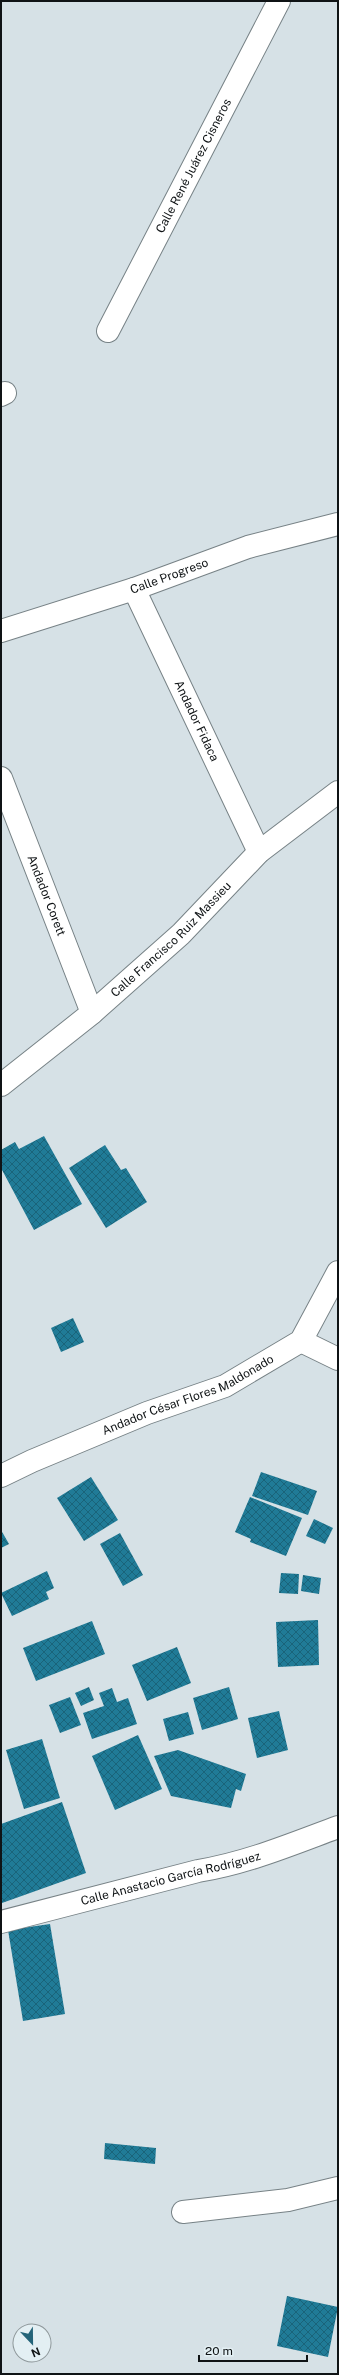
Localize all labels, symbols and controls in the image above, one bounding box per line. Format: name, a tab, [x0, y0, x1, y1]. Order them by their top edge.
street label: Calle René Juárez Cisneros	[153, 96, 234, 235]
street label: Calle Progreso	[128, 555, 210, 597]
street label: Andador Fidaca	[171, 678, 222, 764]
street label: Andador Corett	[24, 853, 69, 938]
street label: Calle Francisco Ruiz Massieu	[108, 879, 234, 1000]
street label: Andador César Flores Maldonado	[100, 1352, 276, 1438]
street label: Calle Anastacio García Rodríguez	[79, 1849, 262, 1908]
north arrow	[12, 2323, 52, 2363]
scale bar	[199, 2337, 307, 2363]
text: 20 m	[205, 2344, 233, 2358]
text: N	[30, 2345, 42, 2359]

